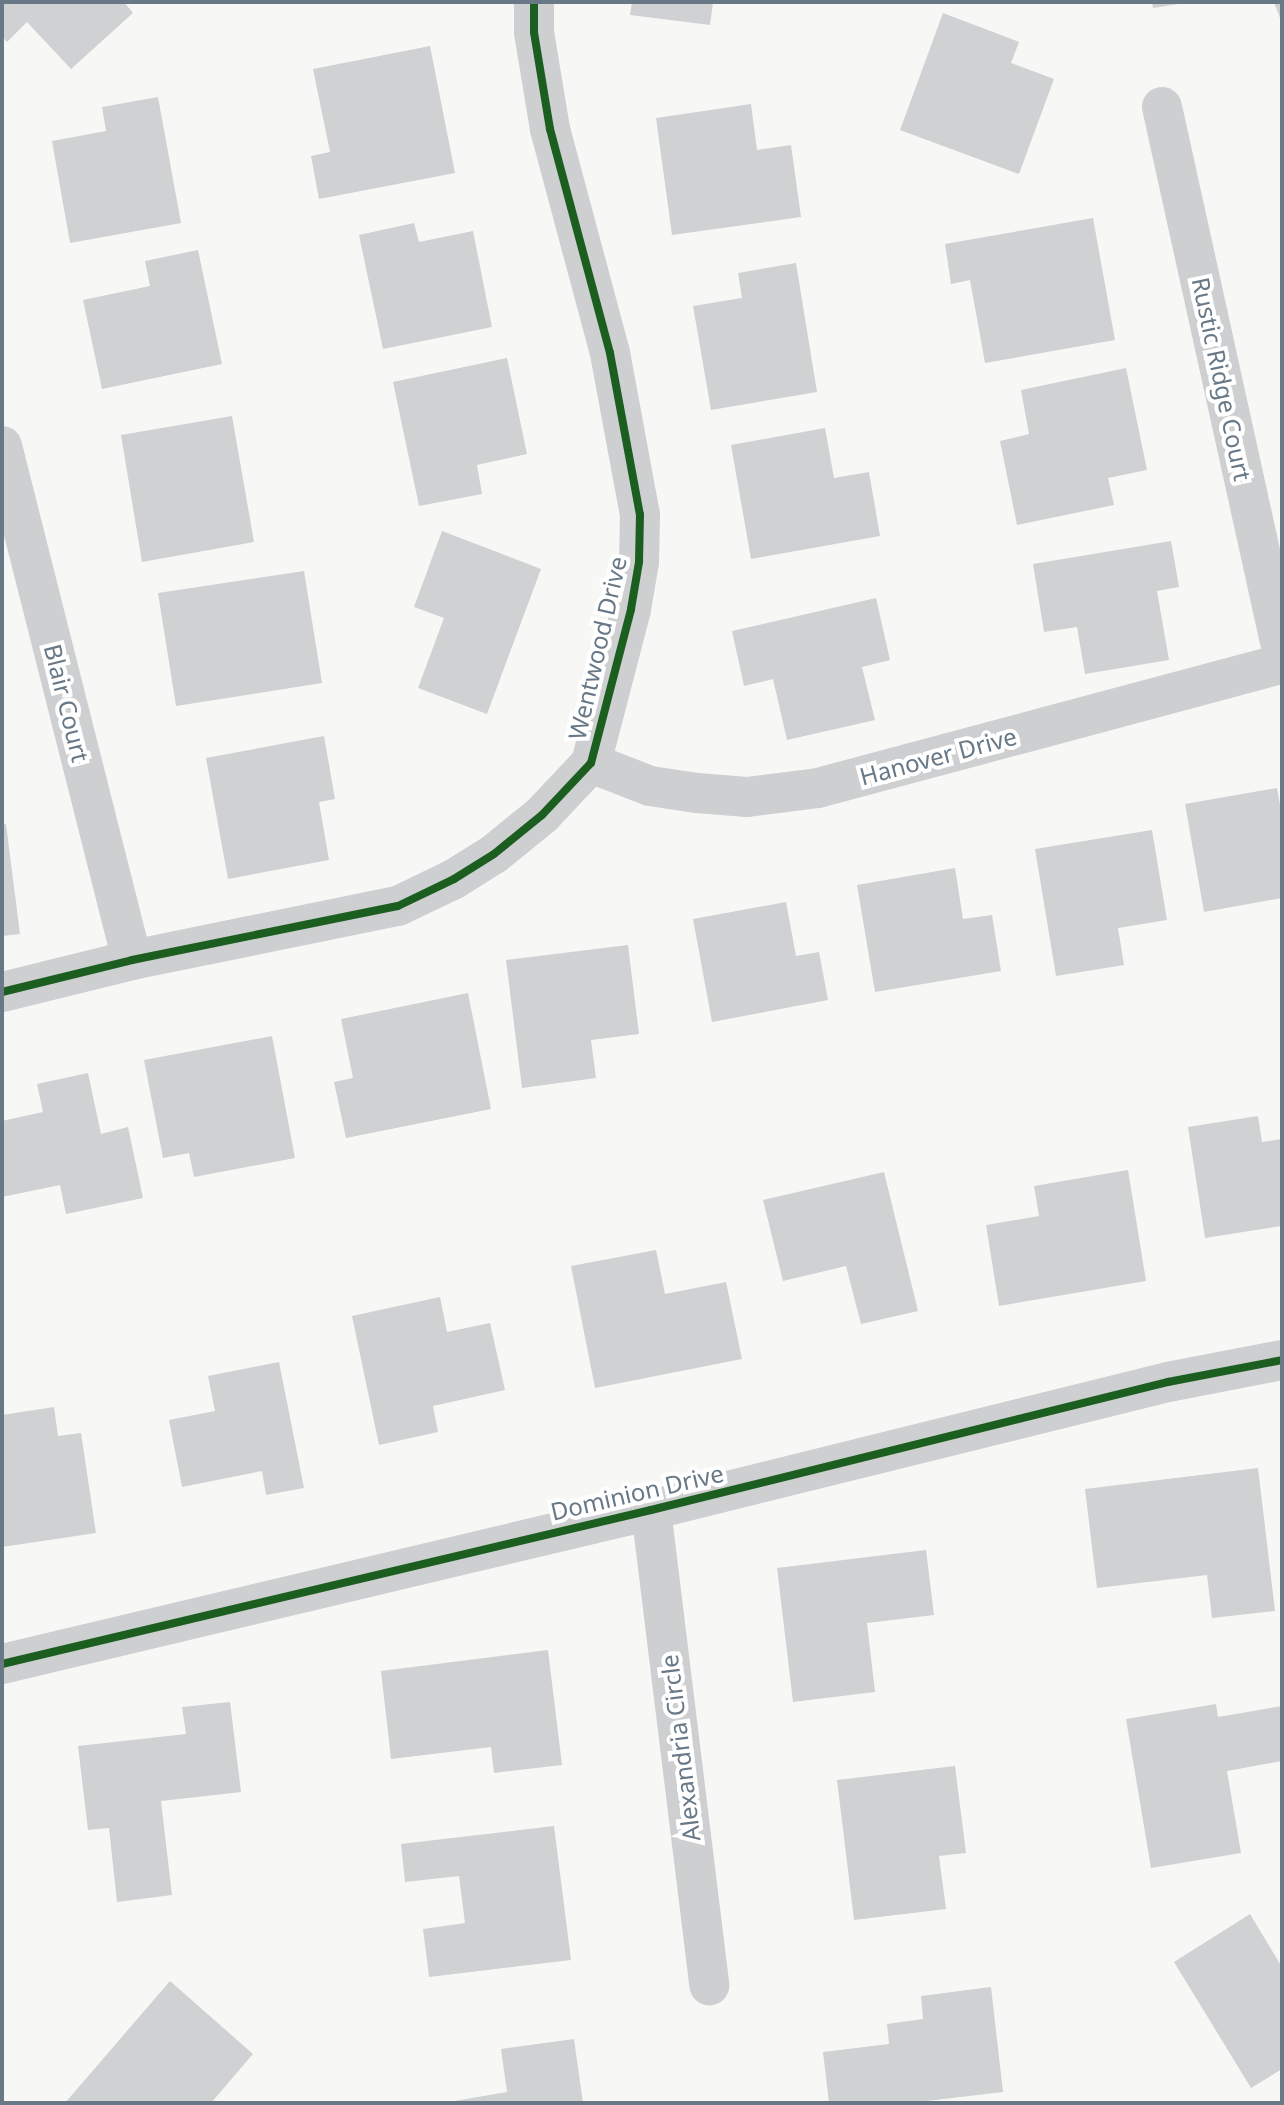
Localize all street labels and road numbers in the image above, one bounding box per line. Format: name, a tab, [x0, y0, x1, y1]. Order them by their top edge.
street label: Rustic Ridge Court	[1186, 275, 1258, 483]
street label: Wentwood Drive	[562, 554, 632, 742]
street label: Blair Court	[38, 641, 96, 765]
street label: Hanover Drive	[856, 721, 1020, 791]
street label: Dominion Drive	[548, 1458, 726, 1526]
street label: Alexandria Circle	[654, 1653, 706, 1843]

